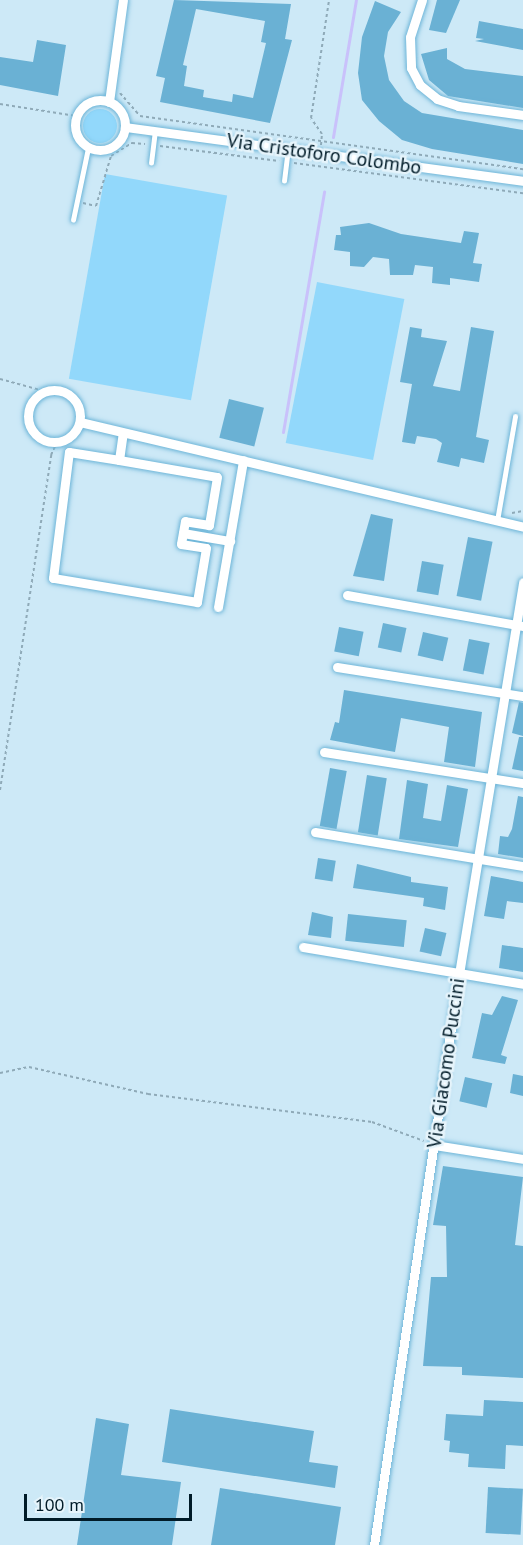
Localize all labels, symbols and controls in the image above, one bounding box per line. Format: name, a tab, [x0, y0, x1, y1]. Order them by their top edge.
street label: Via Cristoforo Colombo	[225, 128, 423, 180]
street label: Via Giacomo Puccini	[422, 976, 470, 1150]
scale bar	[27, 1482, 195, 1520]
text: 100 m	[35, 1493, 84, 1516]

